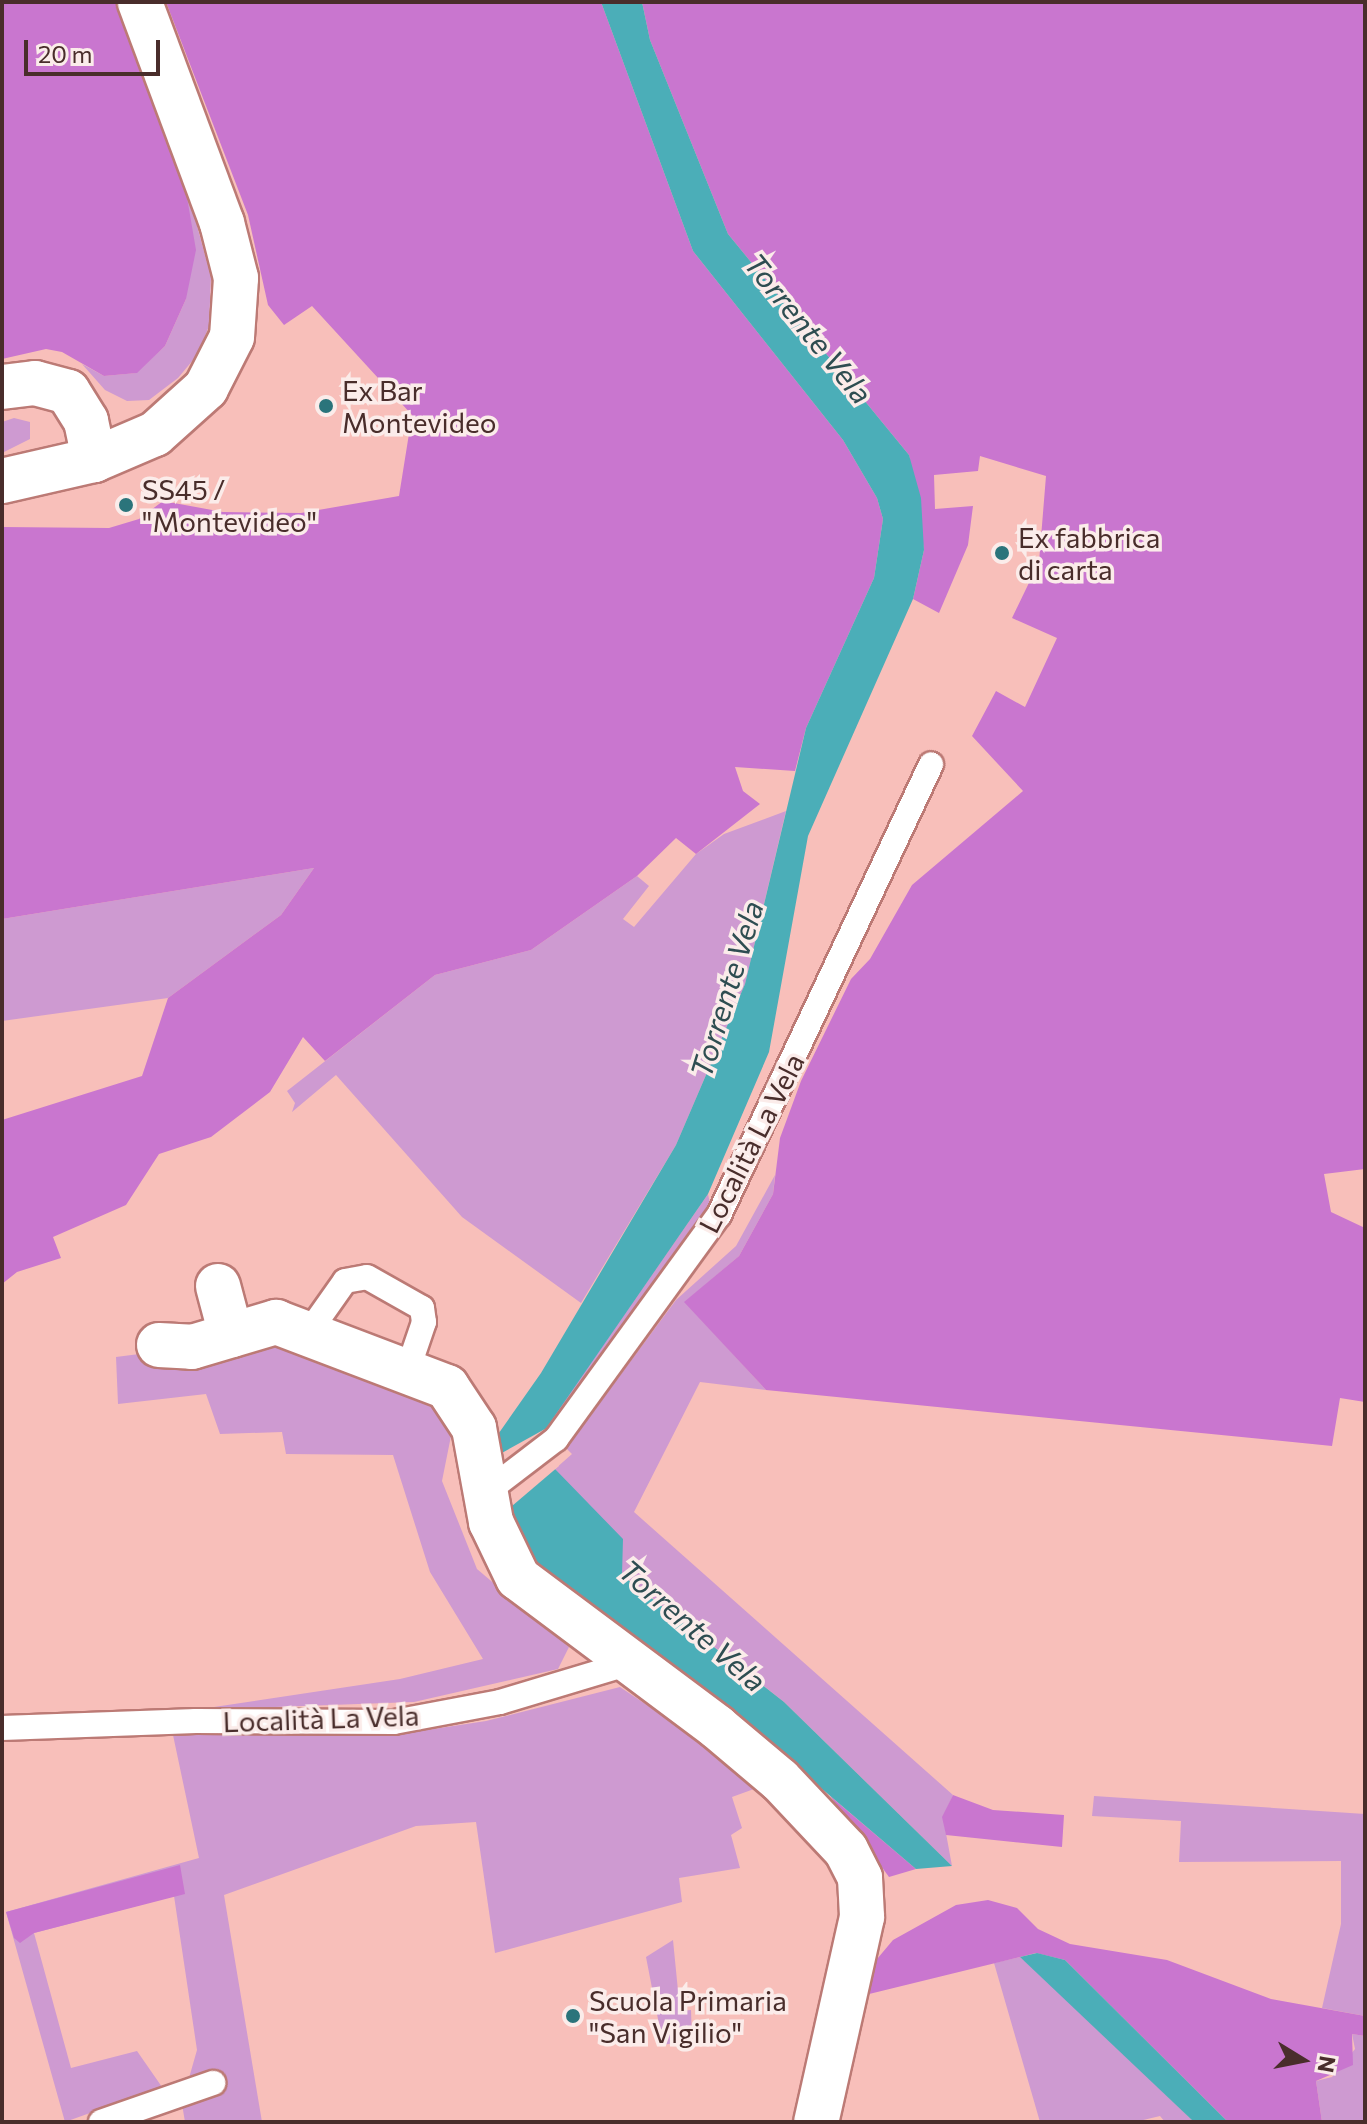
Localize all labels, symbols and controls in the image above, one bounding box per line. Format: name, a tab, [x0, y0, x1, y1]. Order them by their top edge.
scale bar	[28, 24, 164, 74]
text: 20 m	[38, 39, 92, 68]
water label: Torrente Vela	[737, 246, 881, 410]
place label: Ex Bar Montevideo	[342, 373, 496, 439]
marker: Ex Bar Montevideo	[317, 397, 335, 415]
place label: SS45 / "Montevideo"	[142, 472, 317, 538]
marker: SS45 / "Montevideo"	[117, 496, 135, 514]
place label: Ex fabbrica di carta	[1018, 520, 1160, 586]
marker: Ex fabbrica di carta	[993, 544, 1011, 562]
water label: Torrente Vela	[682, 896, 770, 1082]
street label: Località La Vela	[691, 1048, 811, 1238]
water label: Torrente Vela	[612, 1551, 774, 1699]
street label: Località La Vela	[222, 1698, 420, 1738]
place label: Scuola Primaria "San Vigilio"	[589, 1983, 787, 2049]
marker: Scuola Primaria "San Vigilio"	[564, 2007, 582, 2025]
north arrow	[1263, 2020, 1343, 2100]
text: N	[1312, 2054, 1342, 2075]

